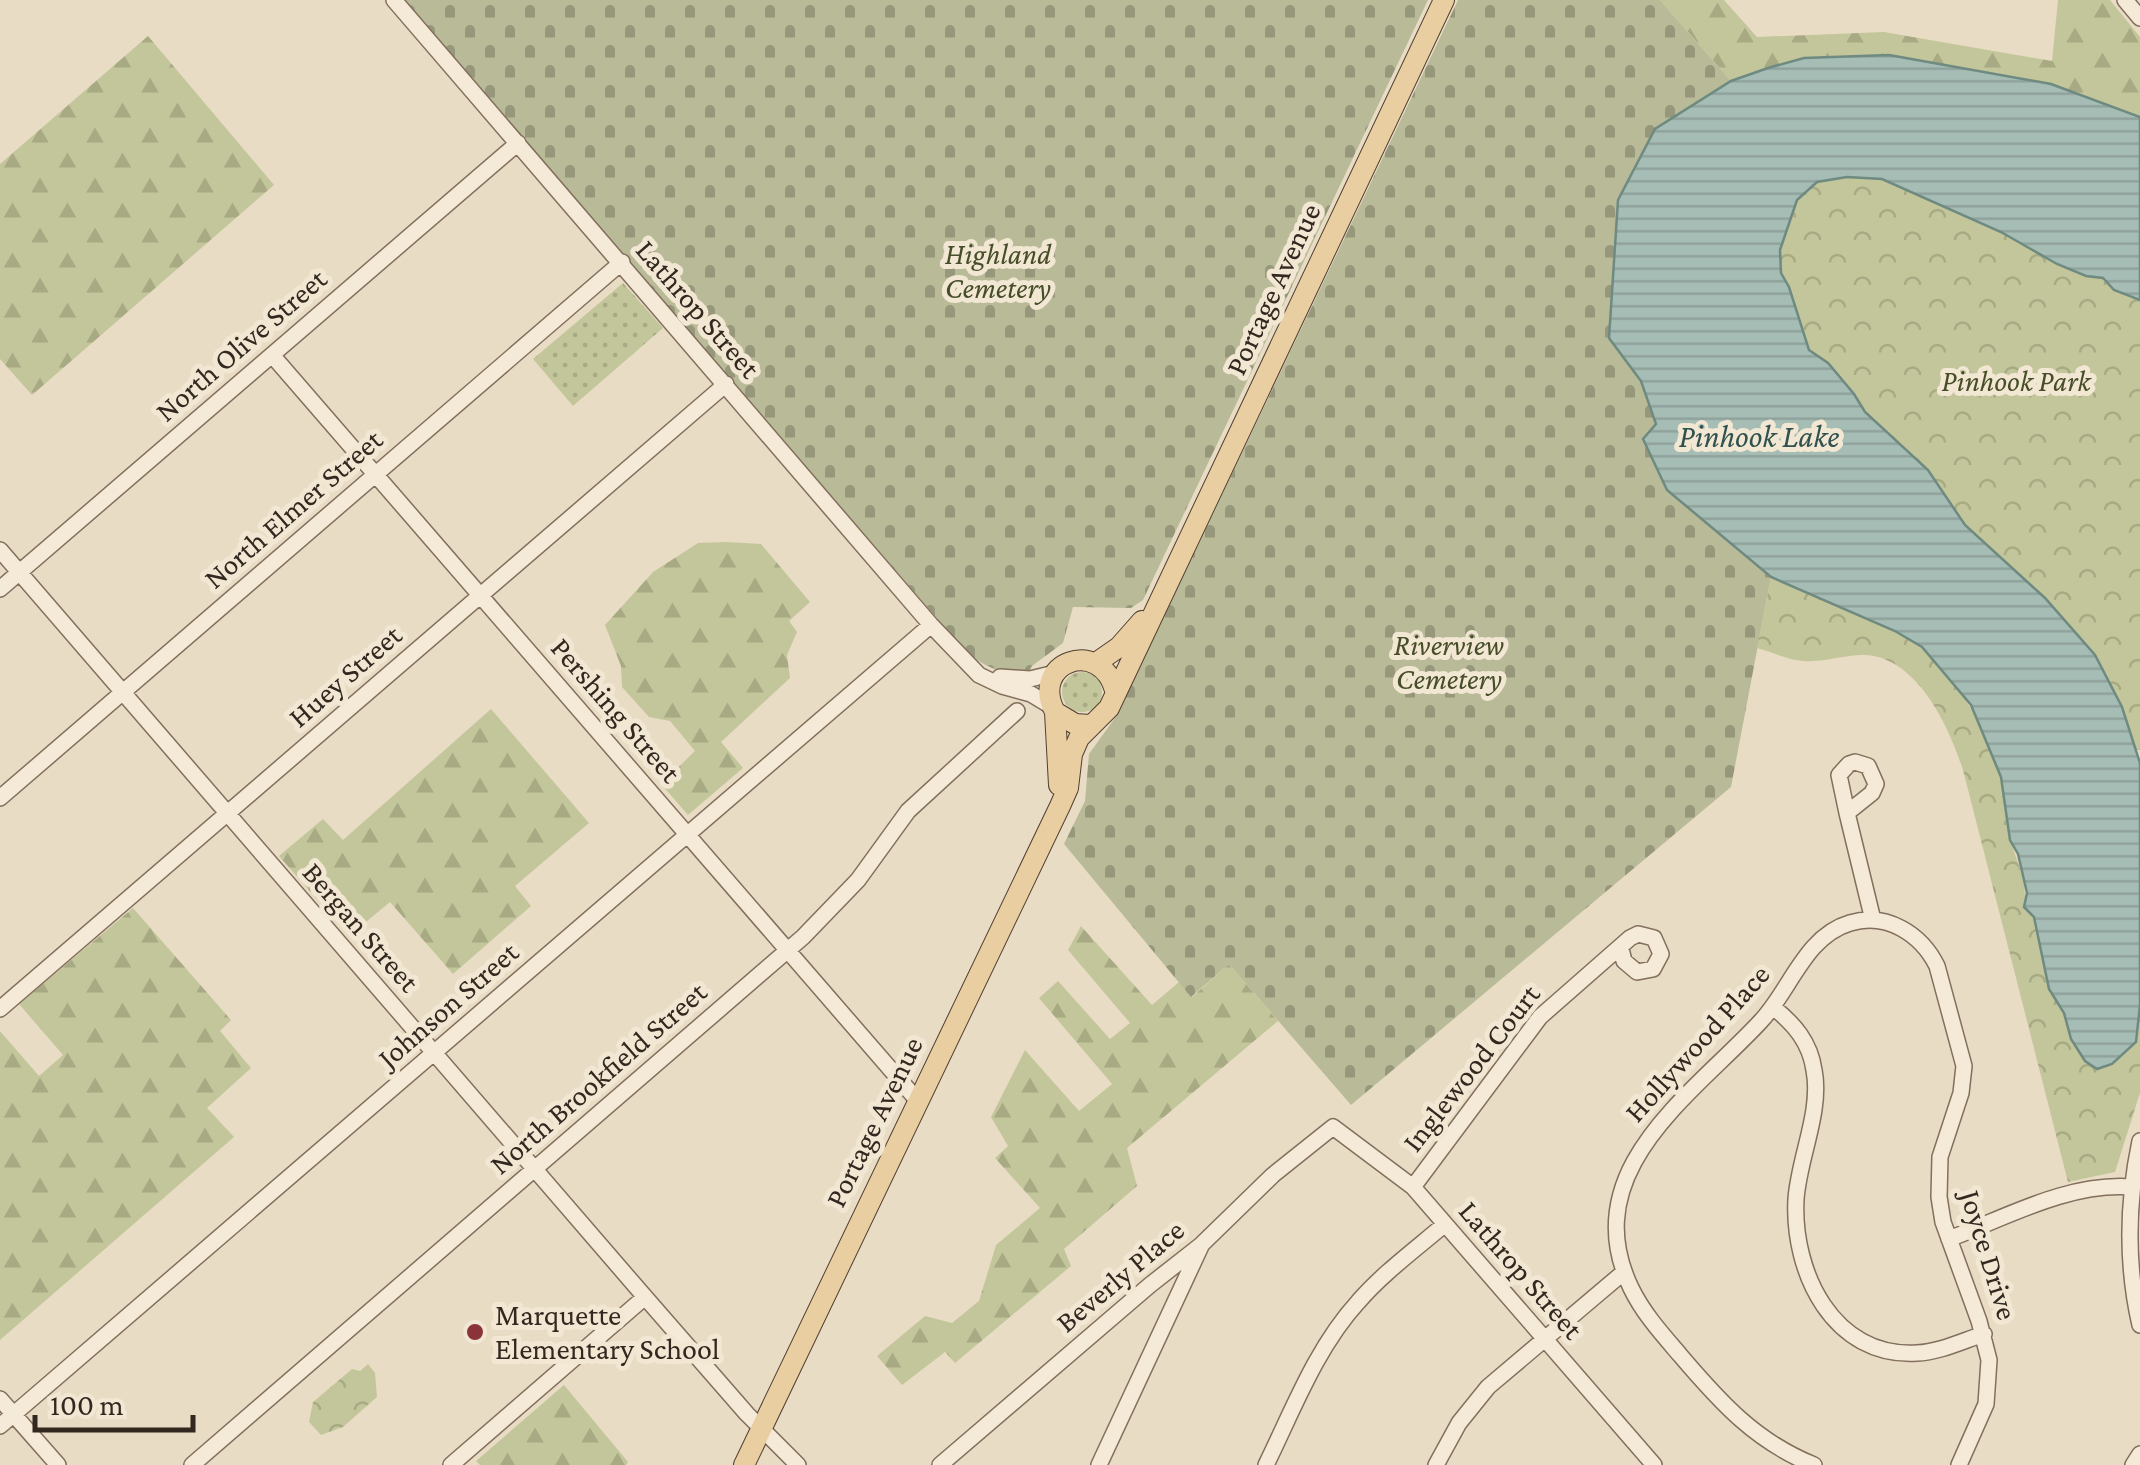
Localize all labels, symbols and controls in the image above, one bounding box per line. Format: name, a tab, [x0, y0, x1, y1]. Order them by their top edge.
street label: Portage Avenue	[1218, 198, 1328, 380]
street label: Lathrop Street	[629, 233, 768, 386]
park label: Highland Cemetery	[945, 237, 1052, 305]
street label: North Olive Street	[149, 261, 334, 428]
park label: Pinhook Park	[1941, 364, 2092, 397]
water label: Pinhook Lake	[1679, 418, 1839, 454]
street label: North Elmer Street	[197, 422, 389, 595]
street label: Huey Street	[282, 617, 409, 734]
park label: Riverview Cemetery	[1394, 628, 1504, 696]
street label: Pershing Street	[544, 631, 689, 790]
street label: Bergan Street	[296, 855, 427, 999]
street label: Johnson Street	[369, 934, 525, 1076]
street label: Hollywood Place	[1618, 957, 1776, 1129]
street label: North Brookfield Street	[483, 974, 713, 1181]
street label: Inglewood Court	[1395, 977, 1547, 1158]
street label: Portage Avenue	[818, 1031, 930, 1213]
street label: Joyce Drive	[1952, 1183, 2025, 1324]
street label: Lathrop Street	[1452, 1194, 1591, 1347]
street label: Beverly Place	[1049, 1213, 1191, 1339]
place label: Marquette Elementary School	[495, 1298, 720, 1366]
marker: Marquette Elementary School	[464, 1321, 486, 1343]
scale bar	[35, 1370, 192, 1432]
text: 100 m	[50, 1388, 124, 1421]

